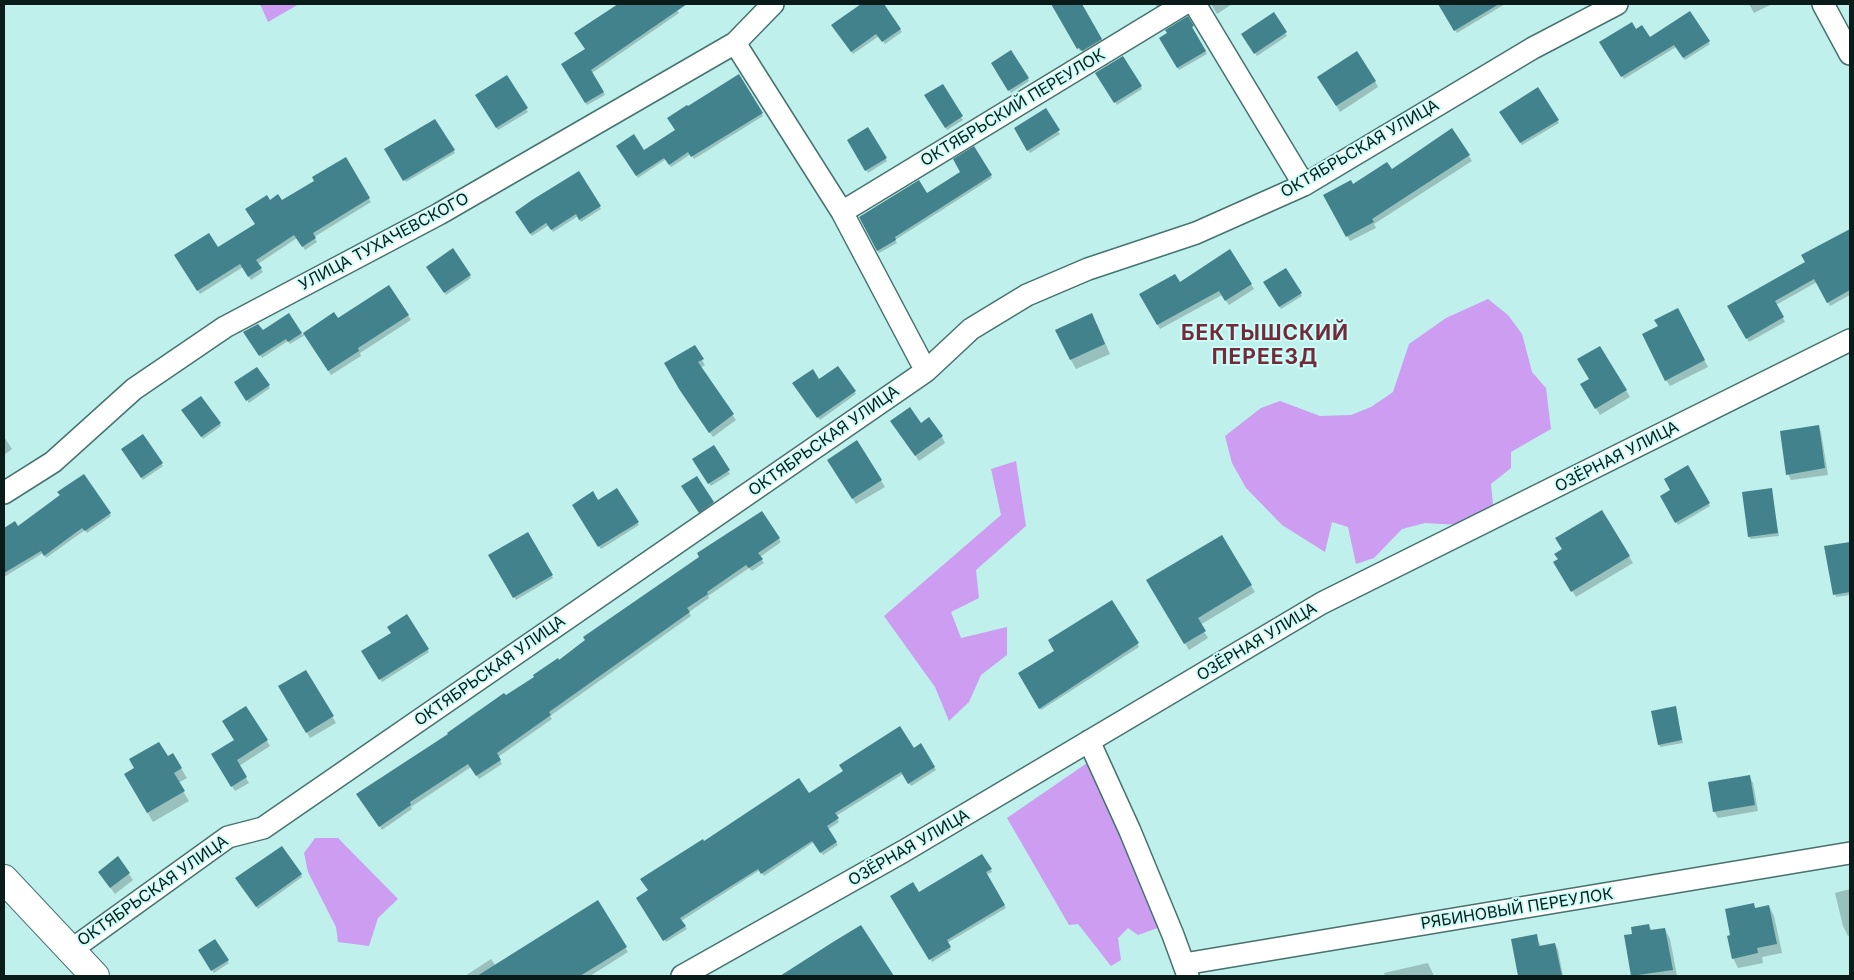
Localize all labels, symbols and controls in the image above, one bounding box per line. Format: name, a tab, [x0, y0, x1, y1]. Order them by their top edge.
street label: ОКТЯБРЬСКИЙ ПЕРЕУЛОК	[917, 45, 1109, 171]
street label: ОКТЯБРЬСКАЯ УЛИЦА	[1277, 96, 1443, 202]
street label: УЛИЦА ТУХАЧЕВСКОГО	[296, 189, 472, 295]
district label: БЕКТЫШСКИЙ ПЕРЕЕЗД	[1180, 321, 1350, 371]
street label: ОКТЯБРЬСКАЯ УЛИЦА	[745, 382, 903, 500]
street label: ОЗЁРНАЯ УЛИЦА	[1552, 418, 1682, 496]
street label: ОЗЁРНАЯ УЛИЦА	[1194, 599, 1320, 685]
street label: ОКТЯБРЬСКАЯ УЛИЦА	[411, 612, 569, 730]
street label: ОЗЁРНАЯ УЛИЦА	[845, 806, 973, 890]
street label: ОКТЯБРЬСКАЯ УЛИЦА	[74, 832, 232, 950]
street label: РЯБИНОВЫЙ ПЕРЕУЛОК	[1419, 884, 1615, 934]

